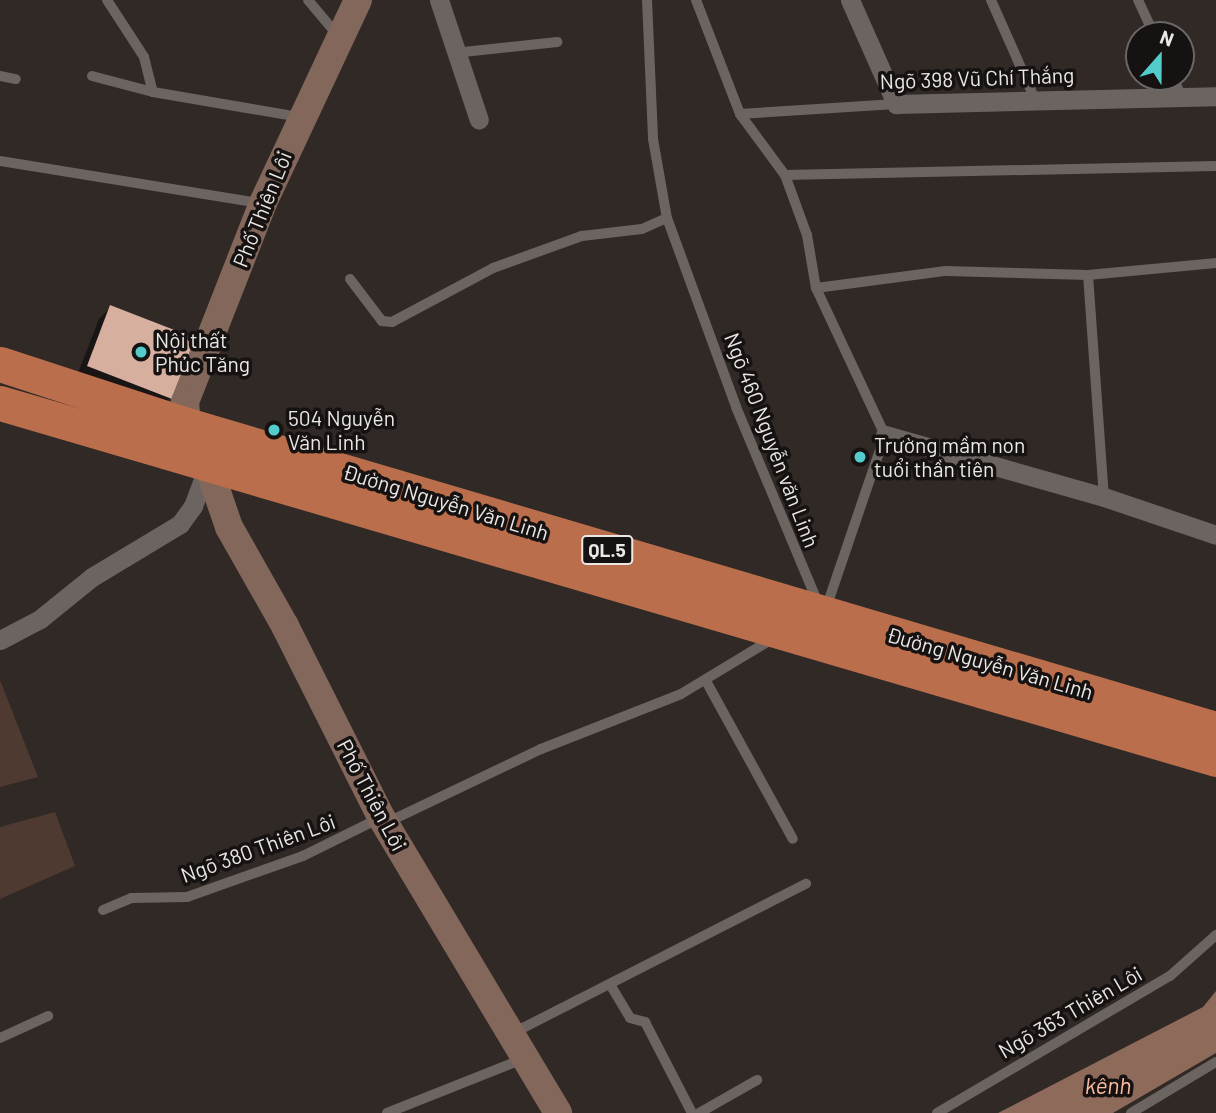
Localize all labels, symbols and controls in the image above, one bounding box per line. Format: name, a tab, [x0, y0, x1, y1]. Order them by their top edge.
north arrow	[1125, 21, 1195, 91]
text: N	[1157, 25, 1177, 51]
street label: Ngõ 398 Vũ Chí Thắng	[879, 62, 1075, 94]
street label: Phố Thiên Lôi	[227, 147, 297, 271]
place label: Nội thất Phúc Tăng	[155, 327, 250, 377]
street label: Ngõ 460 Nguyễn văn Linh	[719, 329, 825, 551]
marker: Nội thất Phúc Tăng	[133, 344, 149, 360]
place label: 504 Nguyễn Văn Linh	[288, 405, 395, 455]
marker: 504 Nguyễn Văn Linh	[266, 422, 282, 438]
place label: Trường mầm non tuổi thần tiên	[874, 432, 1025, 482]
marker: Trường mầm non tuổi thần tiên	[852, 449, 868, 465]
street label: Đường Nguyễn Văn Linh	[340, 459, 552, 545]
road number: QL.5	[581, 534, 633, 566]
street label: Đường Nguyễn Văn Linh	[884, 621, 1096, 705]
street label: Phố Thiên Lôi	[332, 735, 412, 855]
street label: Ngõ 380 Thiên Lôi	[177, 808, 339, 888]
street label: Ngõ 363 Thiên Lôi	[994, 961, 1146, 1063]
water label: kênh	[1085, 1071, 1131, 1099]

